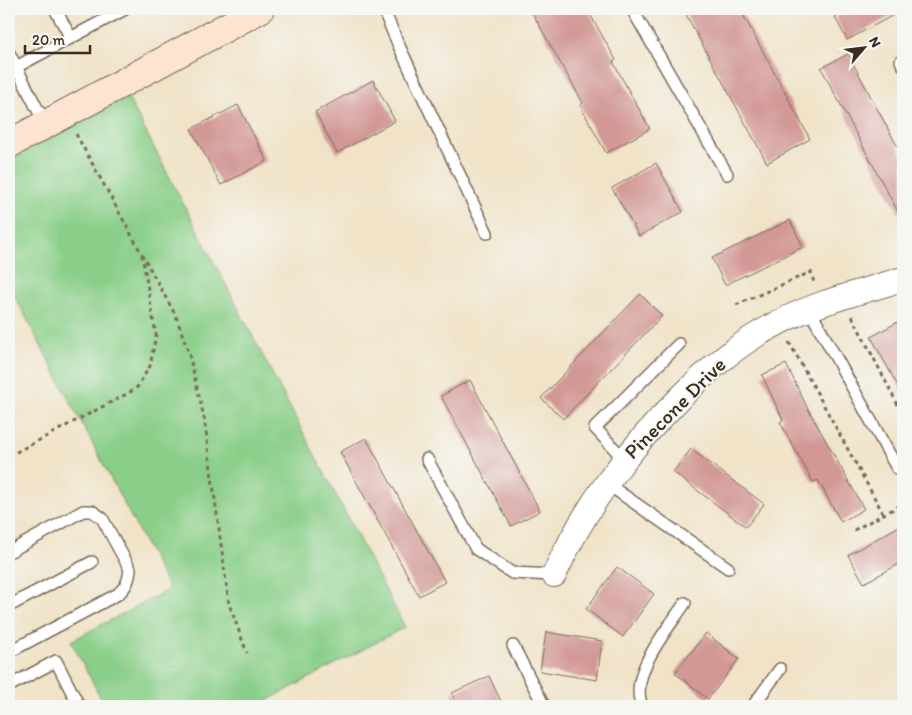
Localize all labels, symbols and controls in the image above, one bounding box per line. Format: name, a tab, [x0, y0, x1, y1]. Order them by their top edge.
scale bar	[25, 22, 90, 54]
north arrow	[840, 22, 890, 72]
text: 20 m	[32, 31, 66, 49]
text: N	[865, 34, 885, 50]
street label: Pinecone Drive	[619, 352, 731, 464]

